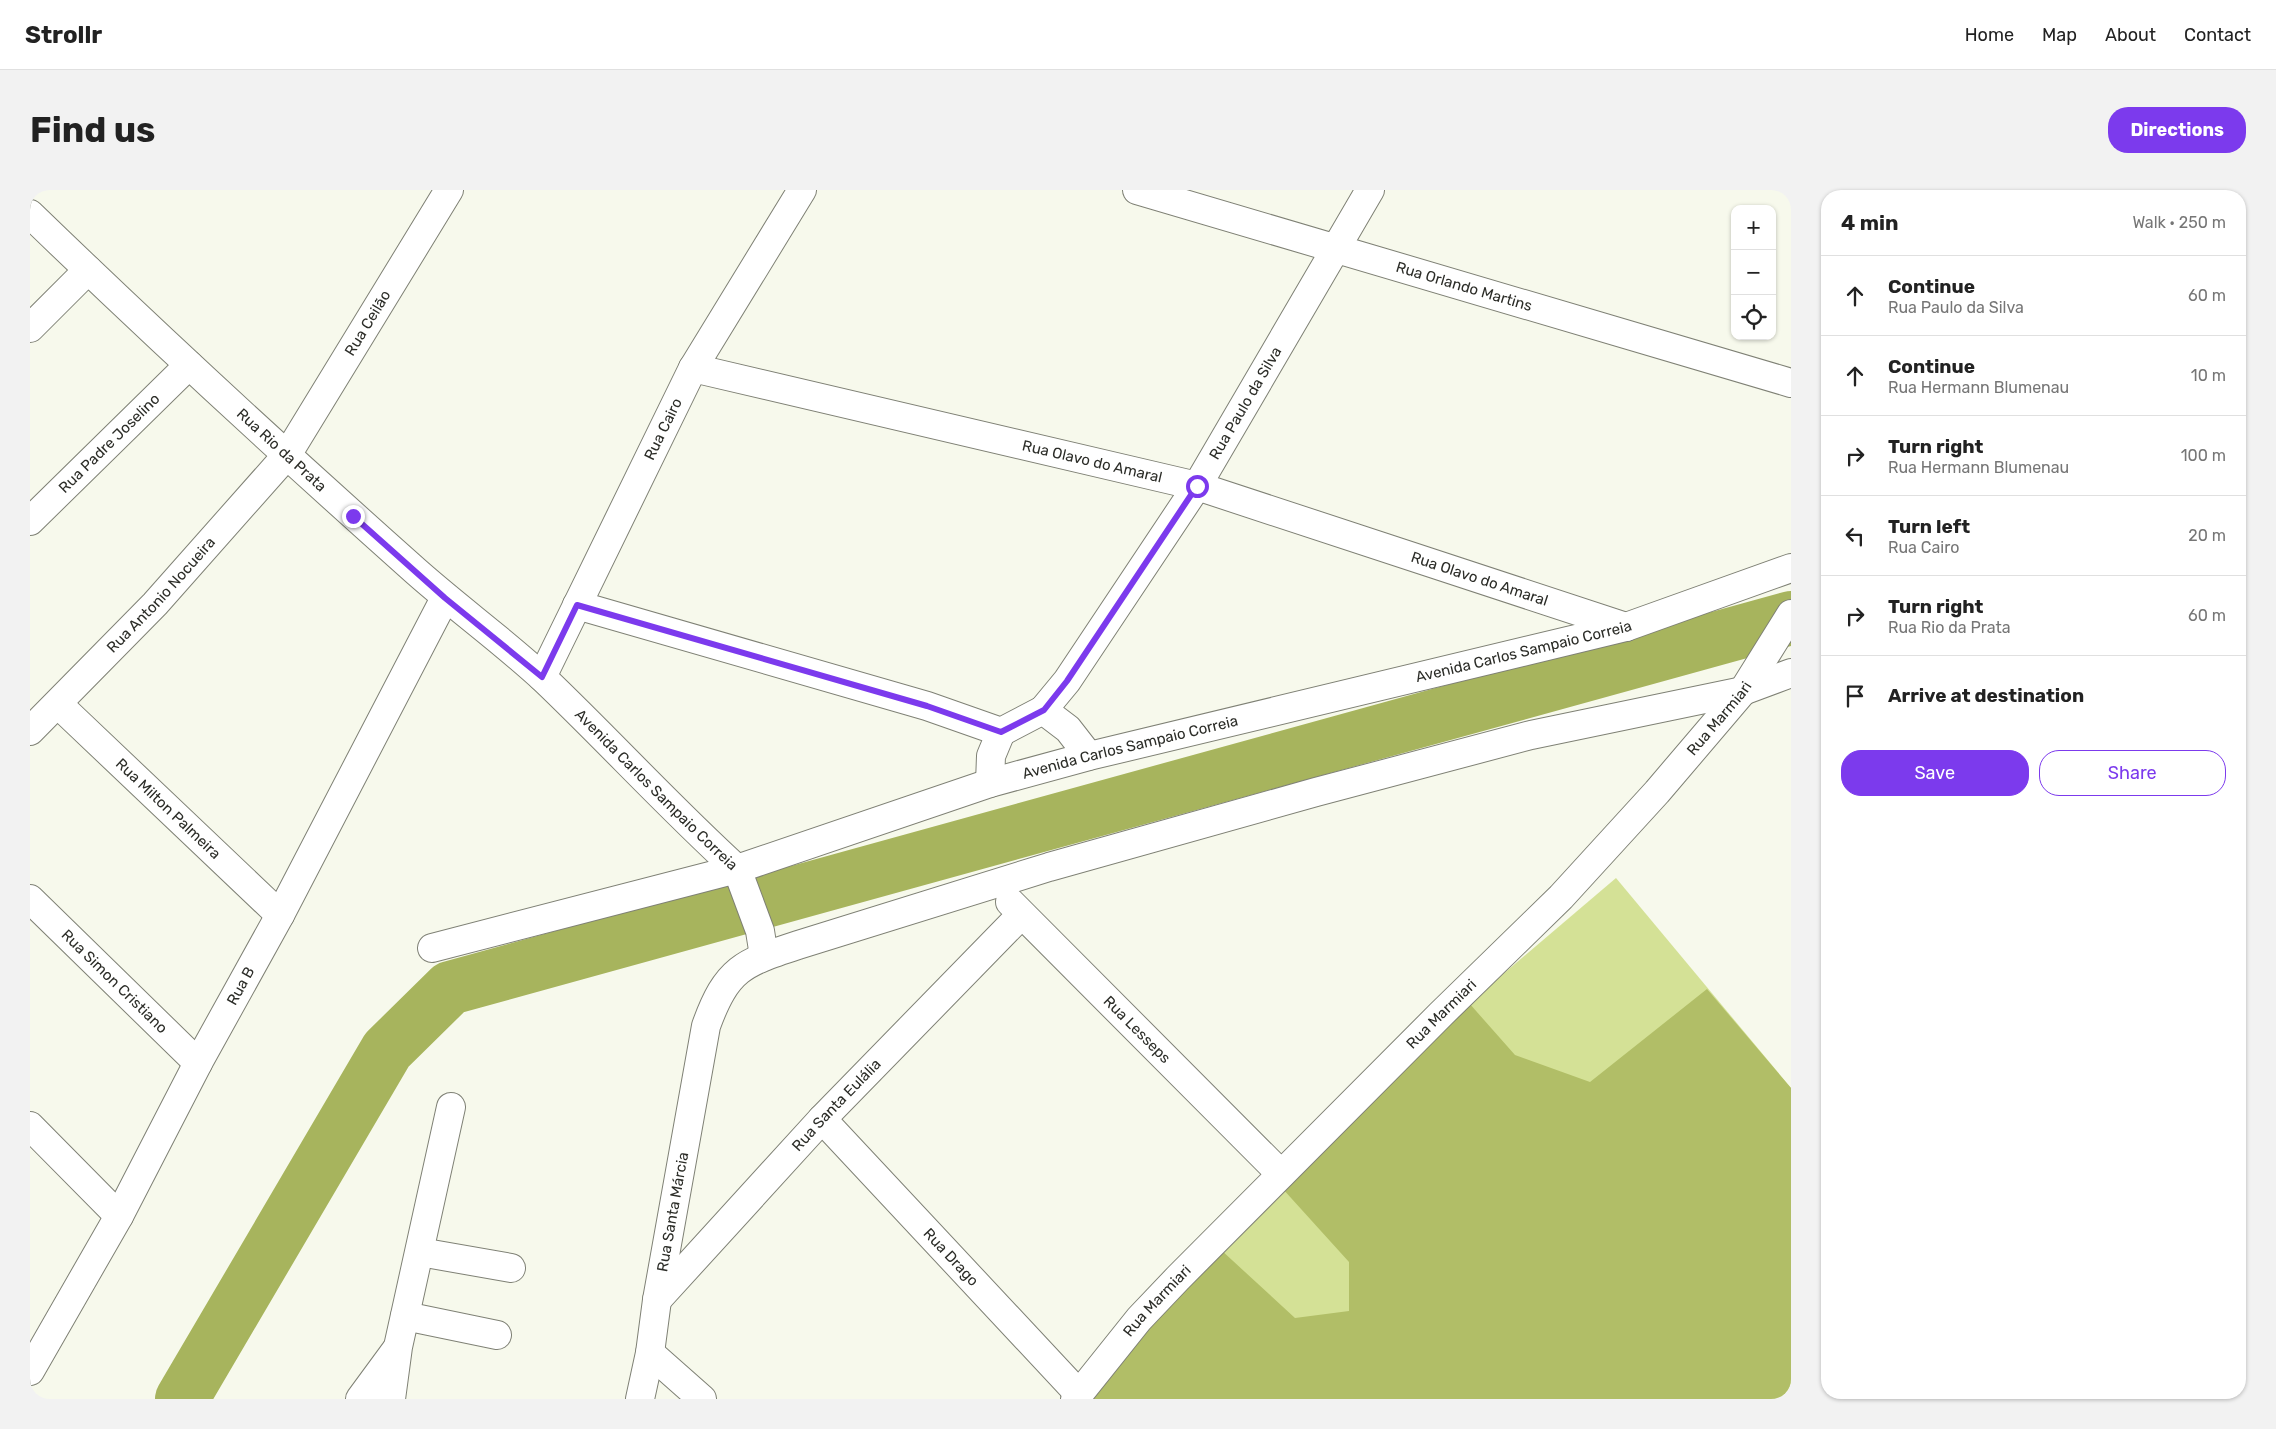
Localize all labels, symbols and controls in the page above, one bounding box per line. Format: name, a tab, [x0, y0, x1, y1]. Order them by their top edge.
text: Strollr	[25, 21, 102, 49]
text: Home	[1965, 24, 2014, 46]
text: Map	[2042, 24, 2077, 46]
text: About	[2105, 24, 2156, 46]
text: Contact	[2184, 24, 2251, 46]
button: Directions	[2108, 107, 2246, 153]
text: Find us	[30, 109, 155, 151]
map controls	[1731, 205, 1776, 340]
button: +	[1731, 205, 1776, 250]
text: 4 min	[1841, 210, 1899, 235]
text: Walk · 250 m	[2132, 213, 2226, 232]
button: −	[1731, 250, 1776, 295]
street label: Rua Orlando Martins	[1394, 258, 1535, 315]
text: Continue	[1888, 275, 1975, 298]
icon: ahead	[1841, 282, 1869, 310]
text: 60 m	[2188, 286, 2226, 305]
street label: Rua Ceilão	[341, 287, 395, 359]
button: locate	[1731, 295, 1776, 340]
text: Rua Paulo da Silva	[1888, 298, 2024, 317]
street label: Rua Paulo da Silva	[1206, 344, 1285, 463]
text: Continue	[1888, 355, 1975, 378]
icon: ahead	[1841, 362, 1869, 390]
text: 10 m	[2191, 366, 2226, 385]
text: Rua Hermann Blumenau	[1888, 378, 2069, 397]
street label: Rua Padre Joselino	[55, 390, 164, 497]
street label: Rua Cairo	[640, 395, 686, 463]
street label: Rua Rio da Prata	[233, 405, 330, 496]
text: Turn right	[1888, 435, 1983, 458]
street label: Rua Olavo do Amaral	[1020, 436, 1164, 487]
icon: right	[1841, 442, 1869, 470]
text: 100 m	[2181, 446, 2226, 465]
text: Rua Hermann Blumenau	[1888, 458, 2069, 477]
route start	[1186, 475, 1209, 498]
route end	[342, 505, 365, 528]
text: Turn left	[1888, 515, 1970, 538]
icon: left	[1841, 522, 1869, 550]
text: 20 m	[2188, 526, 2226, 545]
street label: Rua Antonio Nocueira	[103, 533, 219, 657]
text: Rua Cairo	[1888, 538, 1959, 557]
street label: Rua Olavo do Amaral	[1409, 548, 1550, 610]
text: Turn right	[1888, 595, 1983, 618]
icon: right	[1841, 602, 1869, 630]
text: 60 m	[2188, 606, 2226, 625]
street label: Avenida Carlos Sampaio Correia	[1414, 617, 1634, 686]
text: Rua Rio da Prata	[1888, 618, 2011, 637]
street label: Rua Marmiari	[1683, 678, 1756, 759]
icon: arrive	[1841, 682, 1869, 710]
text: Arrive at destination	[1888, 684, 2084, 707]
street label: Avenida Carlos Sampaio Correia	[571, 705, 741, 874]
street label: Avenida Carlos Sampaio Correia	[1020, 712, 1240, 783]
button: Save	[1841, 750, 2029, 796]
button: Share	[2039, 750, 2226, 796]
street label: Rua Milton Palmeira	[112, 755, 224, 863]
street label: Rua Simon Cristiano	[58, 926, 171, 1037]
street label: Rua B	[223, 964, 258, 1008]
street label: Rua Marmiari	[1403, 975, 1480, 1052]
street label: Rua Lesseps	[1100, 992, 1175, 1067]
street label: Rua Santa Eulália	[788, 1055, 885, 1155]
street label: Rua Santa Márcia	[653, 1151, 692, 1273]
street label: Rua Drago	[920, 1224, 982, 1290]
street label: Rua Marmiari	[1119, 1261, 1195, 1340]

